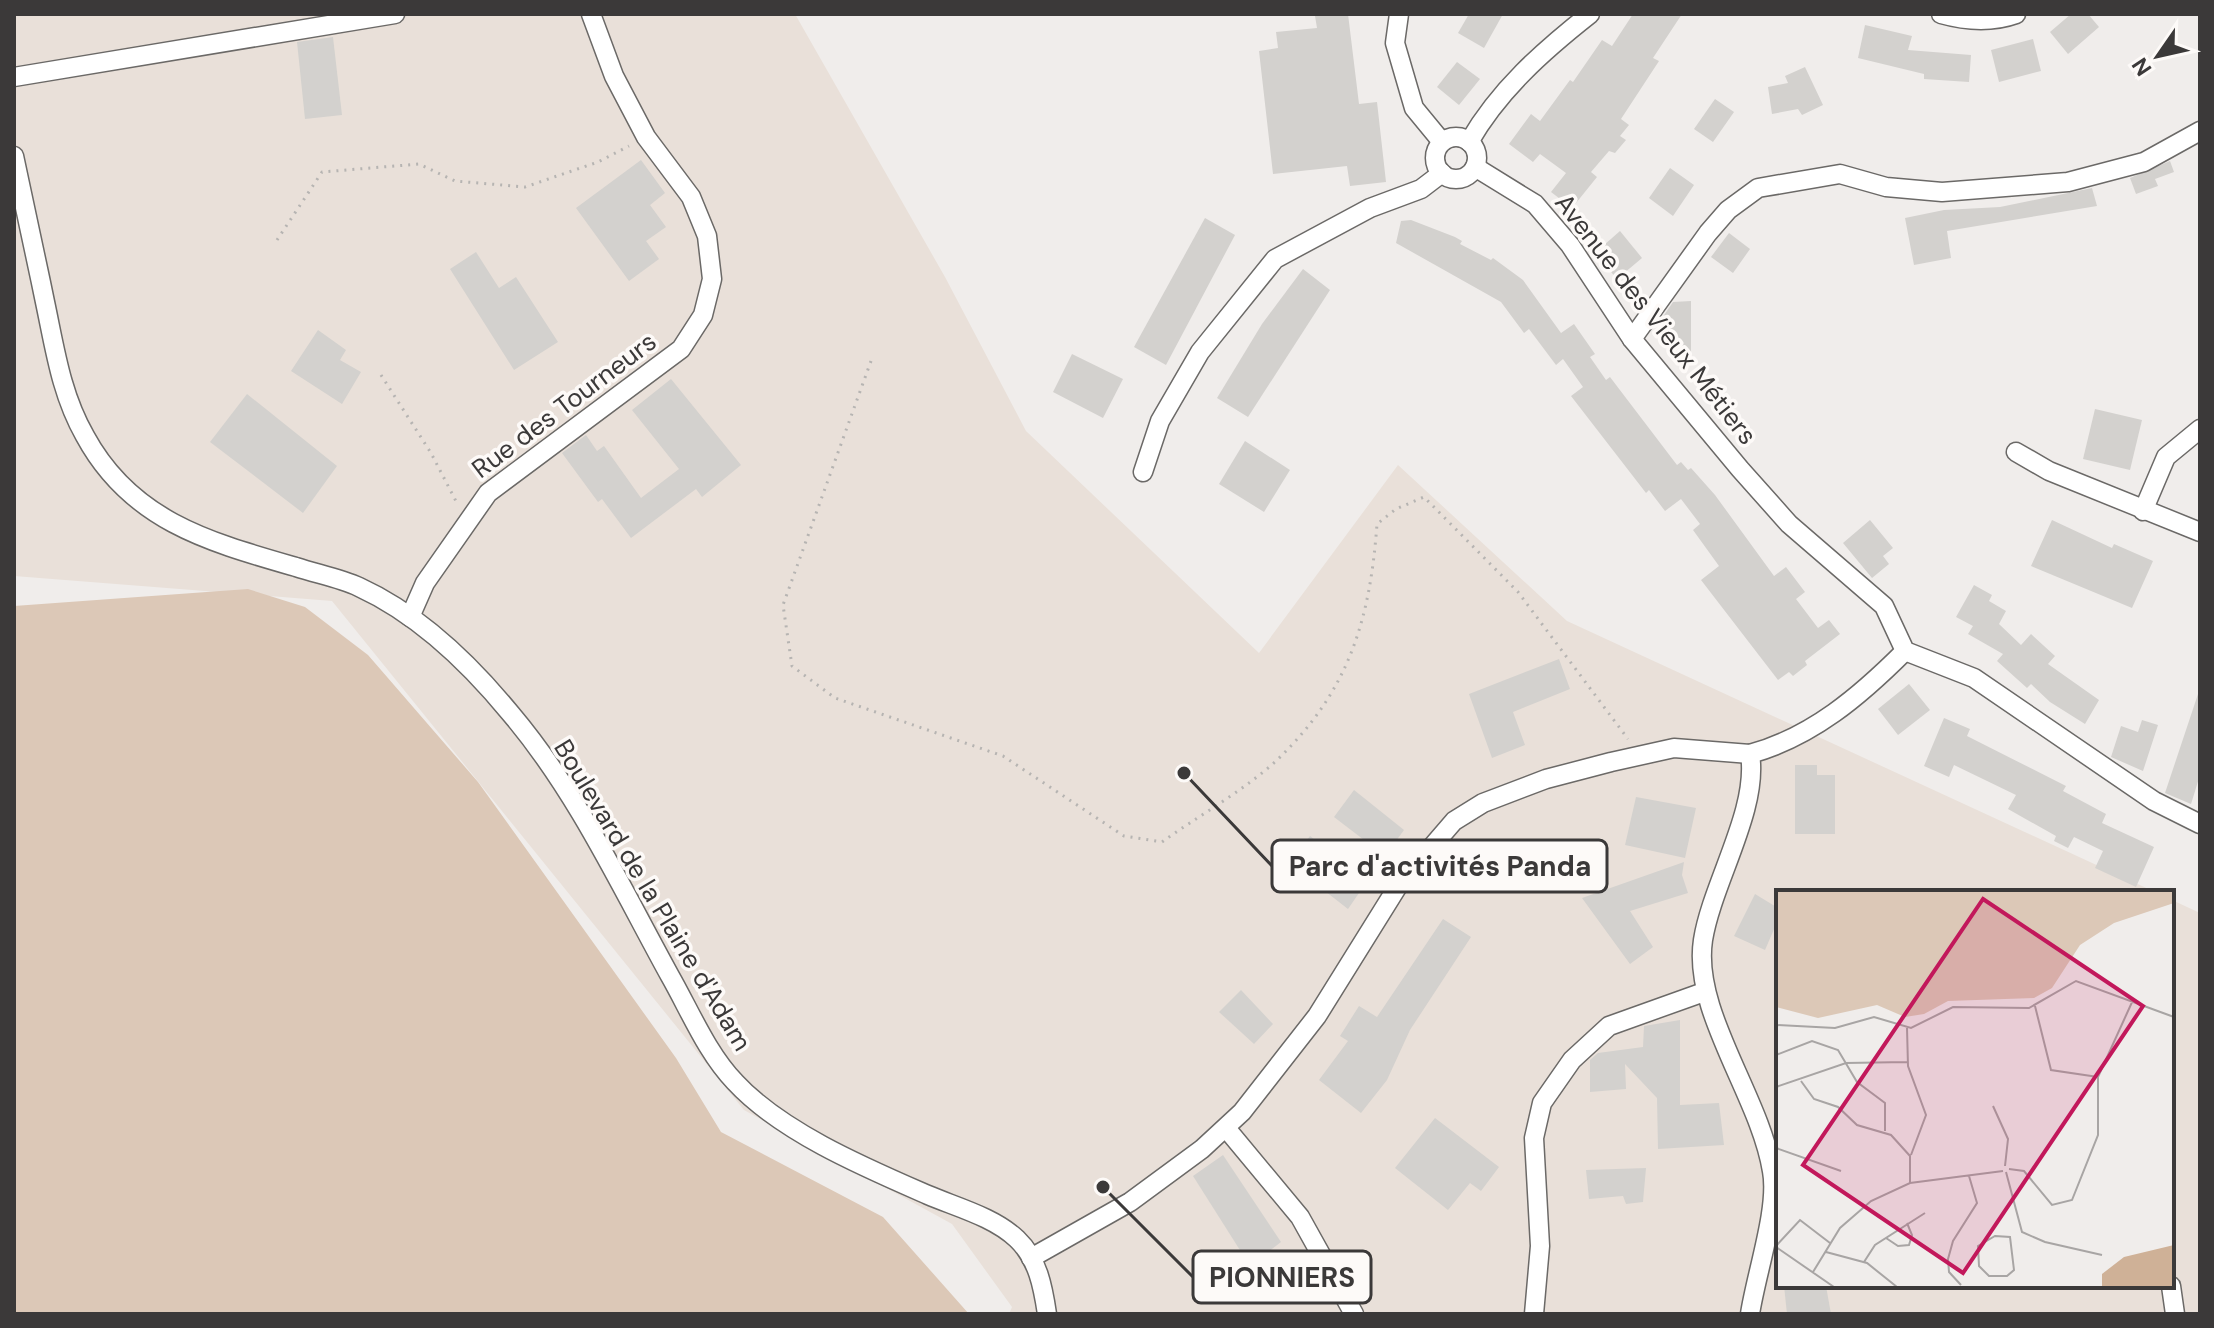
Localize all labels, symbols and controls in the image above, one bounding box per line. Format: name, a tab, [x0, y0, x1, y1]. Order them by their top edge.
north arrow	[2118, 16, 2198, 96]
text: N	[2125, 52, 2158, 82]
street label: Avenue des Vieux Métiers	[1547, 187, 1765, 451]
street label: Rue des Tourneurs	[465, 324, 663, 486]
street label: Boulevard de la Plaine d'Adam	[546, 733, 760, 1057]
callout: Parc d'activités Panda	[1272, 840, 1607, 892]
text: Parc d'activités Panda	[1289, 848, 1591, 885]
inset map	[1776, 890, 2174, 1288]
callout: PIONNIERS	[1193, 1251, 1371, 1303]
text: PIONNIERS	[1209, 1259, 1355, 1296]

